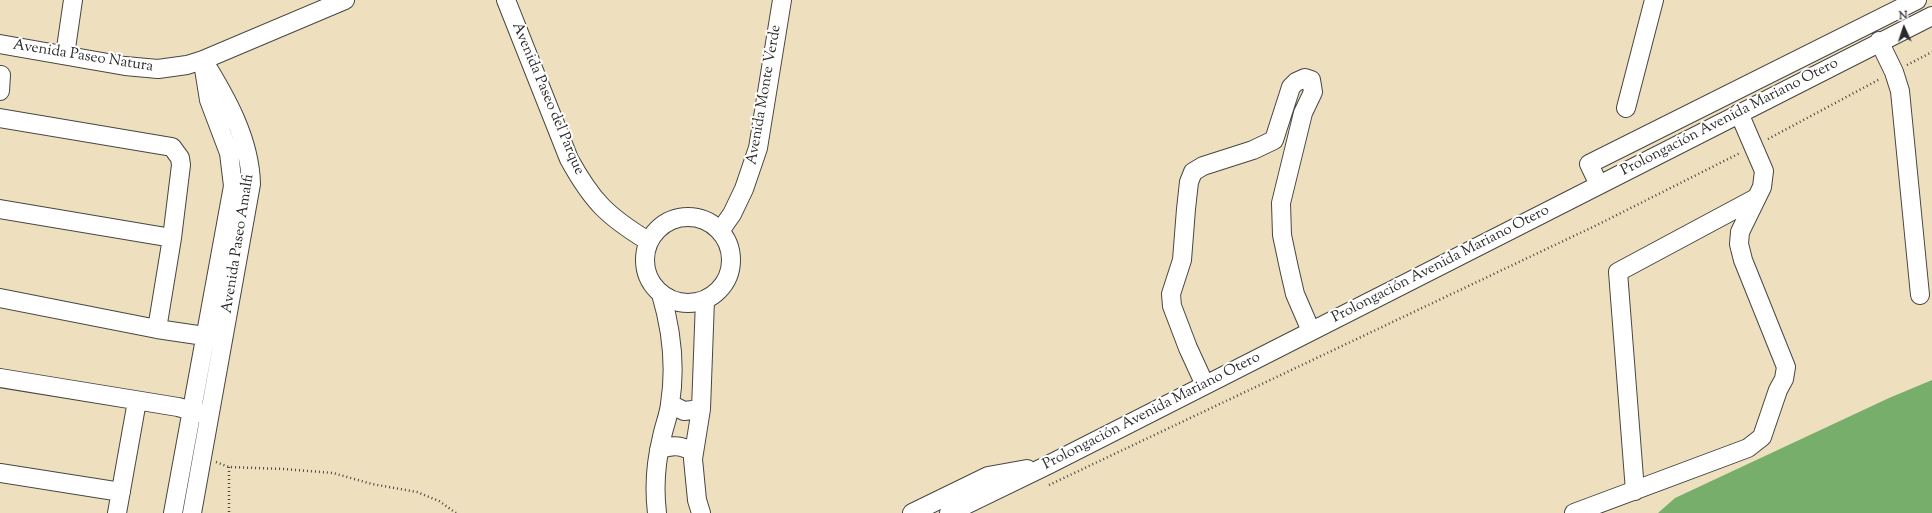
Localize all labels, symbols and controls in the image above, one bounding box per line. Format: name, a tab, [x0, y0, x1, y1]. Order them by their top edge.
north arrow	[1884, 8, 1924, 48]
text: N	[1899, 8, 1908, 24]
street label: Avenida Paseo del Parque	[507, 20, 587, 178]
street label: Avenida Monte Verde	[744, 24, 786, 166]
street label: Avenida Paseo Natura	[12, 37, 154, 77]
street label: Prolongación Avenida Mariano Otero	[1618, 55, 1842, 181]
street label: Avenida Paseo Amalfi	[219, 173, 259, 315]
street label: Prolongación Avenida Mariano Otero	[1329, 202, 1553, 328]
street label: Prolongación Avenida Mariano Otero	[1040, 349, 1264, 475]

